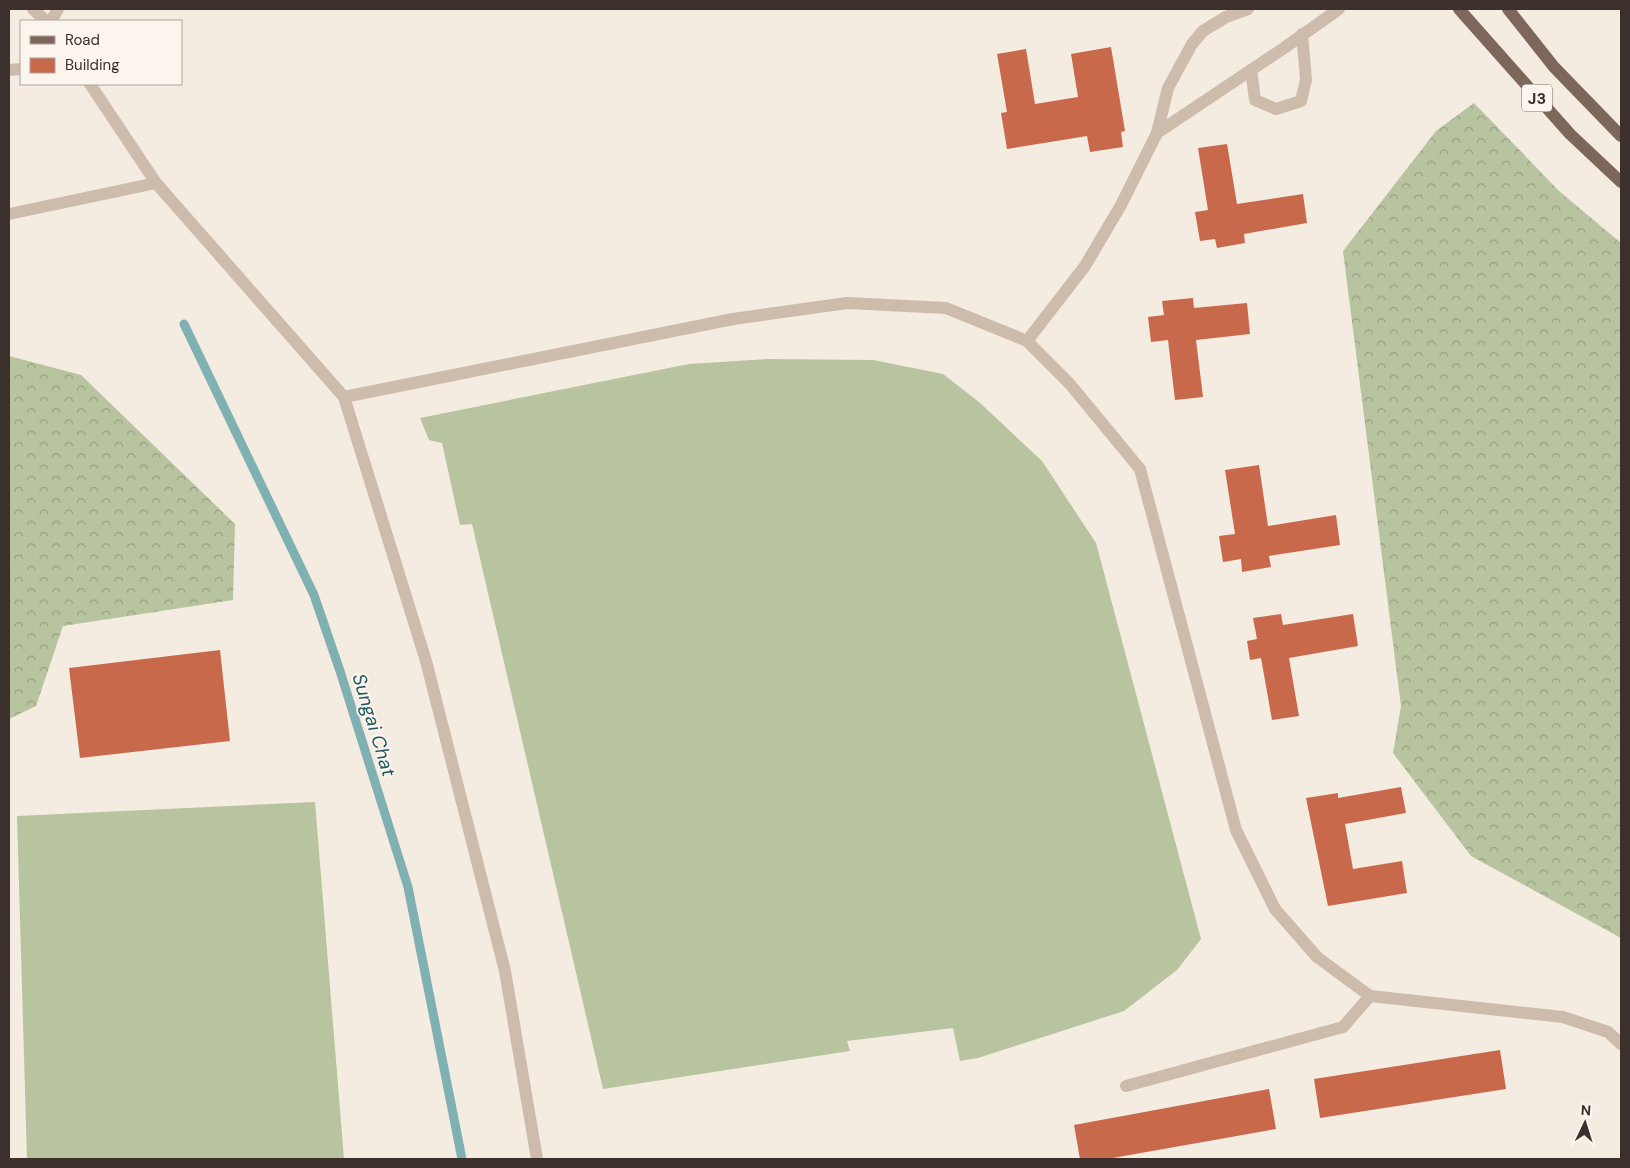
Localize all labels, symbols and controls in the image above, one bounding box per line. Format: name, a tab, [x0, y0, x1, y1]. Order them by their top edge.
legend	[20, 20, 182, 85]
text: Road	[65, 30, 100, 50]
text: Building	[65, 55, 120, 75]
road number: J3	[1522, 85, 1552, 112]
water label: Sungai Chat	[347, 671, 402, 780]
north arrow	[1560, 1098, 1610, 1148]
text: N	[1580, 1101, 1592, 1119]

